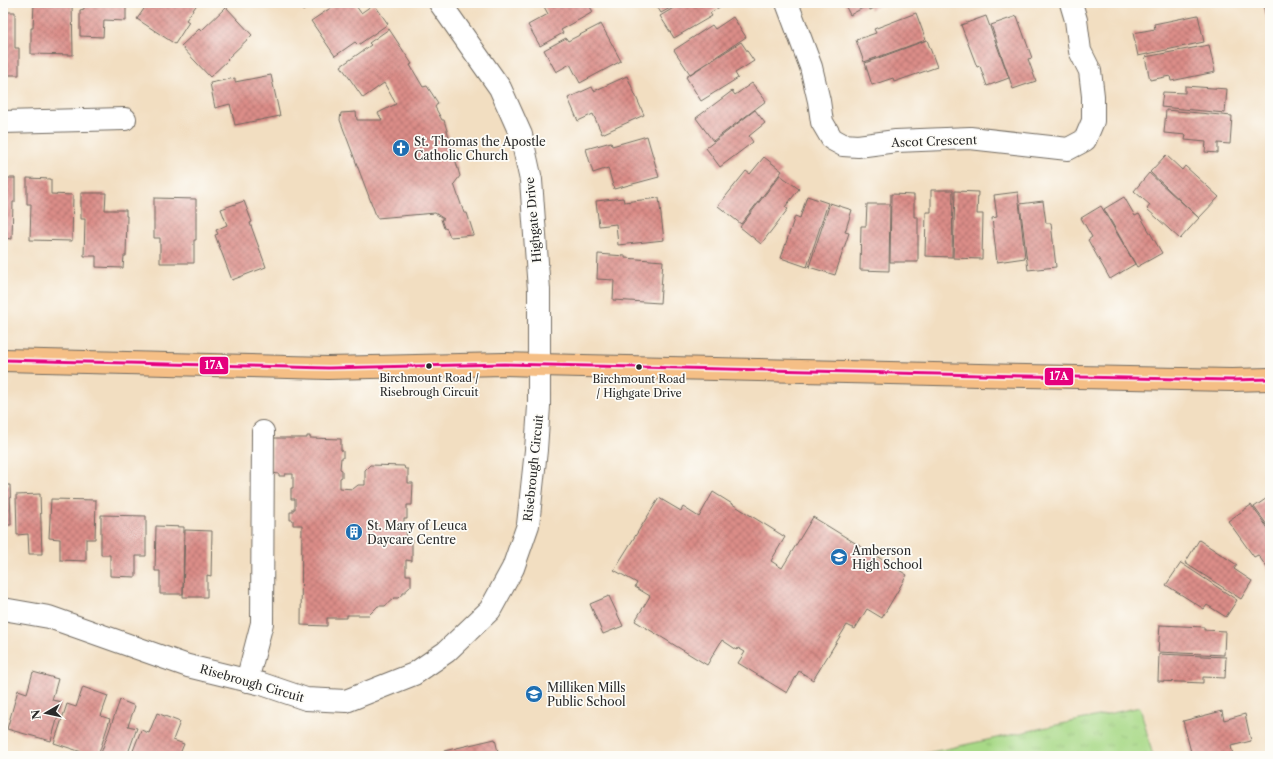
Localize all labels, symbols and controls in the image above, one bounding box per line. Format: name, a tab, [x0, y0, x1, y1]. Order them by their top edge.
street label: Ascot Crescent	[890, 132, 978, 150]
place label: St. Thomas the Apostle Catholic Church	[414, 134, 546, 163]
church icon: St. Thomas the Apostle Catholic Church	[391, 138, 411, 158]
street label: Highgate Drive	[522, 176, 544, 263]
line badge: 17A	[199, 356, 229, 375]
text: 17A	[205, 358, 224, 372]
marker: Birchmount Road / Risebrough Circuit	[424, 361, 434, 371]
marker: Birchmount Road / Highgate Drive	[634, 362, 644, 372]
line badge: 17A	[1044, 367, 1074, 386]
text: 17A	[1050, 369, 1069, 383]
place label: Birchmount Road / Risebrough Circuit	[379, 371, 479, 399]
place label: Birchmount Road / Highgate Drive	[593, 372, 686, 400]
street label: Risebrough Circuit	[520, 413, 546, 522]
place label: St. Mary of Leuca Daycare Centre	[367, 518, 468, 547]
building icon: St. Mary of Leuca Daycare Centre	[344, 522, 364, 542]
place label: Amberson High School	[851, 543, 923, 572]
school or university icon: Amberson High School	[829, 547, 849, 567]
street label: Risebrough Circuit	[198, 661, 307, 705]
place label: Milliken Mills Public School	[547, 680, 626, 709]
school or university icon: Milliken Mills Public School	[524, 684, 544, 704]
north arrow	[26, 693, 66, 733]
text: N	[28, 708, 44, 720]

